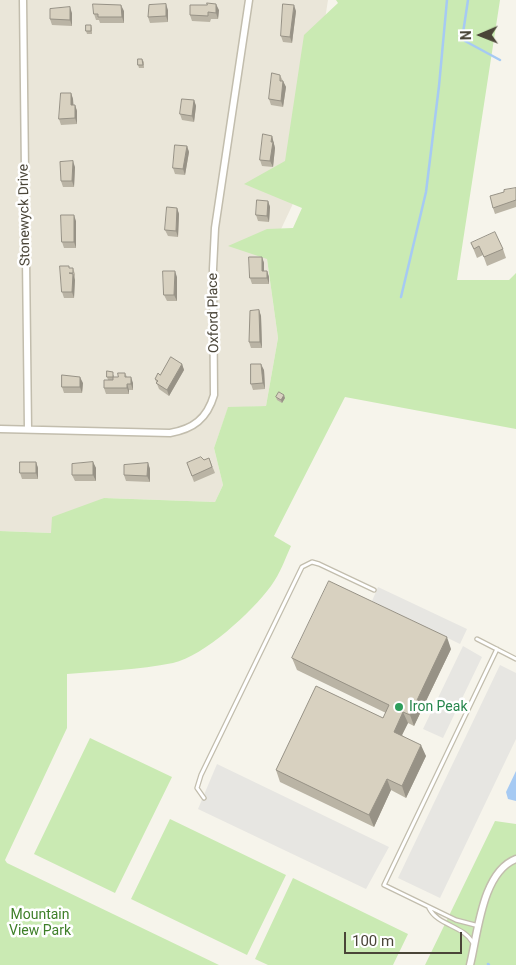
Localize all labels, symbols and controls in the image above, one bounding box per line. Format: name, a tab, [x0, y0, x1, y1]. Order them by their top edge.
north arrow	[456, 10, 506, 60]
text: N	[458, 30, 474, 40]
street label: Stonewyck Drive	[16, 164, 34, 266]
street label: Oxford Place	[205, 273, 223, 353]
place label: Iron Peak	[409, 699, 467, 715]
marker: Iron Peak	[393, 701, 405, 713]
park label: Mountain View Park	[9, 907, 71, 940]
scale bar	[346, 922, 464, 954]
text: 100 m	[352, 932, 394, 950]

